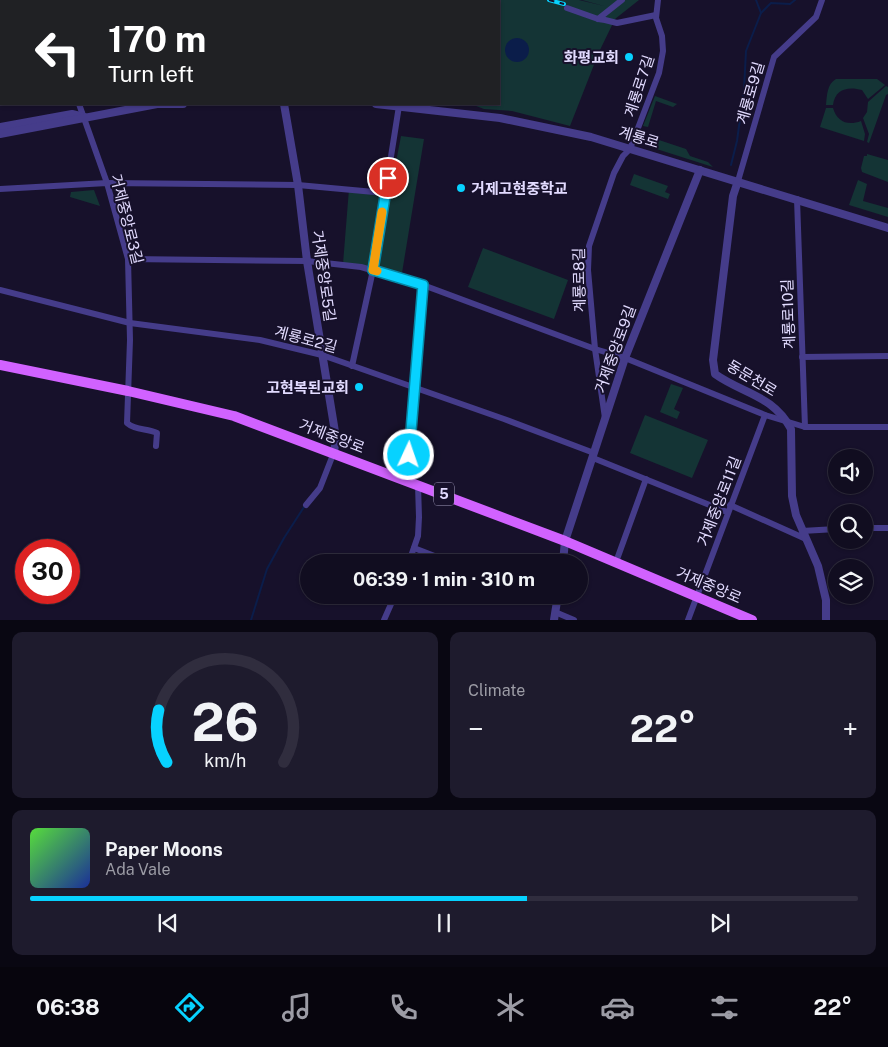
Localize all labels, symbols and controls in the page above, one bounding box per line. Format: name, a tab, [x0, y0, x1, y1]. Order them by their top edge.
text: 170 m	[108, 19, 206, 60]
icon: left	[25, 20, 90, 85]
place label: 화평교회	[564, 49, 619, 66]
marker: 화평교회	[623, 51, 635, 63]
street label: 계룡로7길	[621, 53, 657, 119]
street label: 계룡로9길	[733, 60, 767, 126]
text: Turn left	[108, 61, 194, 87]
street label: 계룡로	[617, 123, 661, 151]
pin	[367, 157, 409, 199]
icon: arrive	[374, 164, 402, 192]
street label: 거제중앙로3길	[108, 172, 146, 266]
place label: 거제고현중학교	[471, 180, 568, 197]
marker: 거제고현중학교	[455, 182, 467, 194]
street label: 거제중앙로5길	[309, 229, 339, 323]
street label: 계룡로8길	[570, 247, 588, 313]
street label: 계룡로10길	[778, 278, 798, 350]
street label: 거제중앙로9길	[591, 303, 639, 395]
street label: 계룡로2길	[273, 322, 339, 356]
street label: 동문천로	[724, 356, 780, 400]
place label: 고현복된교회	[266, 379, 349, 396]
marker: 고현복된교회	[353, 381, 365, 393]
street label: 거제중앙로	[297, 416, 367, 456]
position arrow	[382, 428, 434, 480]
map controls	[828, 449, 873, 604]
button: sound	[828, 449, 873, 494]
street label: 거제중앙로11길	[694, 454, 744, 548]
road number: 5	[434, 482, 454, 506]
button: search	[828, 504, 873, 549]
speed limit sign: 30	[15, 539, 80, 604]
button: layers	[828, 559, 873, 604]
street label: 거제중앙로	[674, 564, 744, 606]
text: 06:39 · 1 min · 310 m	[353, 568, 535, 590]
text: Climate	[468, 681, 525, 700]
text: 26	[191, 692, 259, 753]
text: 22°	[630, 706, 696, 751]
text: −	[468, 712, 484, 745]
text: +	[842, 712, 858, 745]
text: km/h	[204, 750, 246, 771]
text: Paper Moons	[105, 838, 223, 860]
text: Ada Vale	[105, 860, 170, 879]
icon: previous	[154, 909, 182, 937]
icon: pause	[430, 909, 458, 937]
icon: next	[706, 909, 734, 937]
icon: directions	[172, 990, 207, 1025]
icon: music	[279, 990, 314, 1025]
icon: phone	[386, 990, 421, 1025]
icon: climate	[493, 990, 528, 1025]
icon: car	[600, 990, 635, 1025]
icon: filters	[707, 990, 742, 1025]
text: 06:38	[36, 994, 100, 1020]
text: 22°	[814, 994, 852, 1020]

